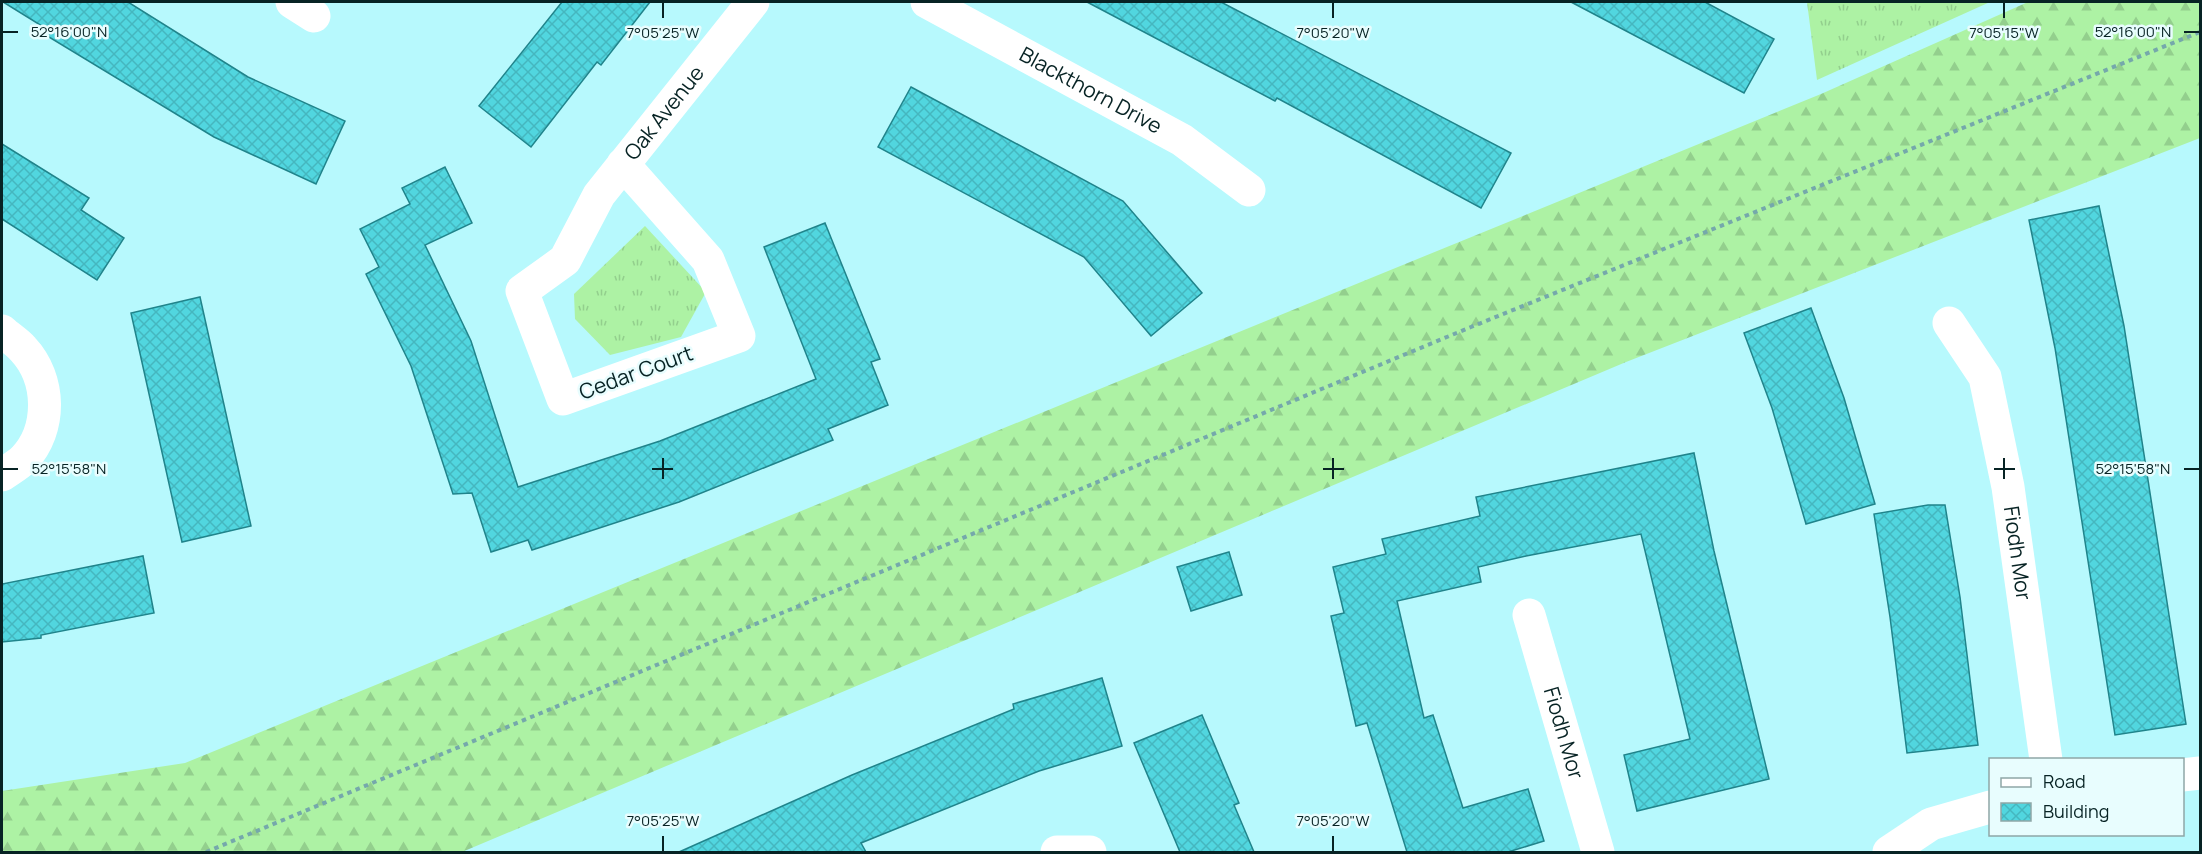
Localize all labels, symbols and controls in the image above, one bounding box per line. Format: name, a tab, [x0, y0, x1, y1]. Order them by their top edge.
text: 52°16'00"N	[31, 21, 107, 42]
text: 52°16'00"N	[2095, 21, 2171, 42]
text: 7°05'25"W	[627, 22, 699, 43]
text: 7°05'20"W	[1297, 22, 1369, 43]
text: 7°05'15"W	[1969, 22, 2039, 43]
street label: Blackthorn Drive	[1015, 40, 1167, 140]
street label: Oak Avenue	[617, 59, 710, 165]
street label: Cedar Court	[575, 339, 696, 406]
text: 52°15'58"N	[32, 458, 106, 479]
text: 52°15'58"N	[2096, 458, 2170, 479]
street label: Fiodh Mor	[1998, 504, 2039, 602]
street label: Fiodh Mor	[1538, 683, 1591, 783]
legend	[1989, 758, 2184, 836]
text: Road	[2043, 769, 2086, 793]
text: Building	[2043, 799, 2109, 823]
text: 7°05'25"W	[627, 810, 699, 831]
text: 7°05'20"W	[1297, 810, 1369, 831]

